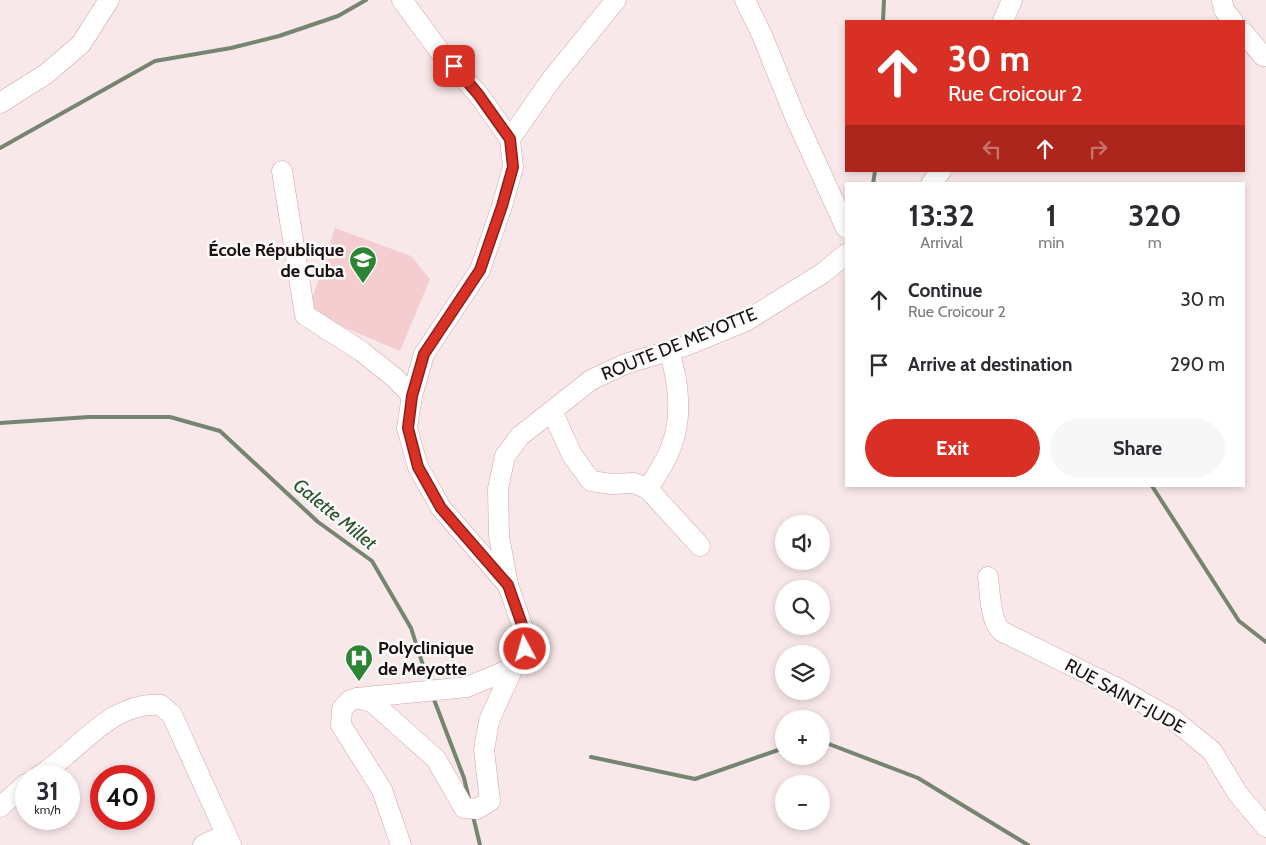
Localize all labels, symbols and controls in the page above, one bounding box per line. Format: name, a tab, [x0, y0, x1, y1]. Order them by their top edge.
text: 30 m	[948, 37, 1030, 80]
icon: ahead	[865, 40, 930, 105]
pin	[433, 45, 475, 87]
icon: arrive	[440, 52, 468, 80]
text: Rue Croicour 2	[948, 80, 1082, 107]
icon: left	[978, 135, 1006, 163]
icon: ahead	[1031, 135, 1059, 163]
icon: right	[1084, 135, 1112, 163]
text: 13:32	[909, 197, 975, 234]
text: 1	[1046, 197, 1057, 234]
text: 320	[1128, 197, 1181, 234]
text: Arrival	[920, 233, 963, 252]
text: min	[1038, 233, 1065, 252]
text: m	[1148, 233, 1162, 252]
place label: École République de Cuba	[208, 239, 344, 282]
school or university icon: École République de Cuba	[348, 245, 378, 284]
text: Continue	[908, 279, 982, 302]
icon: ahead	[865, 286, 893, 314]
text: 30 m	[1181, 288, 1225, 311]
text: Rue Croicour 2	[908, 302, 1006, 321]
street label: ROUTE DE MEYOTTE	[598, 303, 760, 385]
icon: arrive	[865, 351, 893, 379]
text: Arrive at destination	[908, 353, 1072, 376]
text: 290 m	[1170, 353, 1225, 376]
button: Exit	[865, 419, 1040, 477]
button: Share	[1050, 419, 1225, 477]
water label: Galette Millet	[289, 473, 382, 555]
map controls	[775, 515, 830, 830]
button: sound	[775, 515, 830, 570]
button: search	[775, 580, 830, 635]
position arrow	[498, 622, 550, 674]
place label: Polyclinique de Meyotte	[378, 637, 474, 680]
hospital icon: Polyclinique de Meyotte	[344, 643, 374, 682]
button: layers	[775, 645, 830, 700]
street label: RUE SAINT-JUDE	[1061, 654, 1189, 738]
button: +	[775, 710, 830, 765]
speed limit sign: 40	[90, 765, 155, 830]
button: −	[775, 775, 830, 830]
text: 31	[36, 776, 59, 806]
text: km/h	[34, 802, 61, 817]

